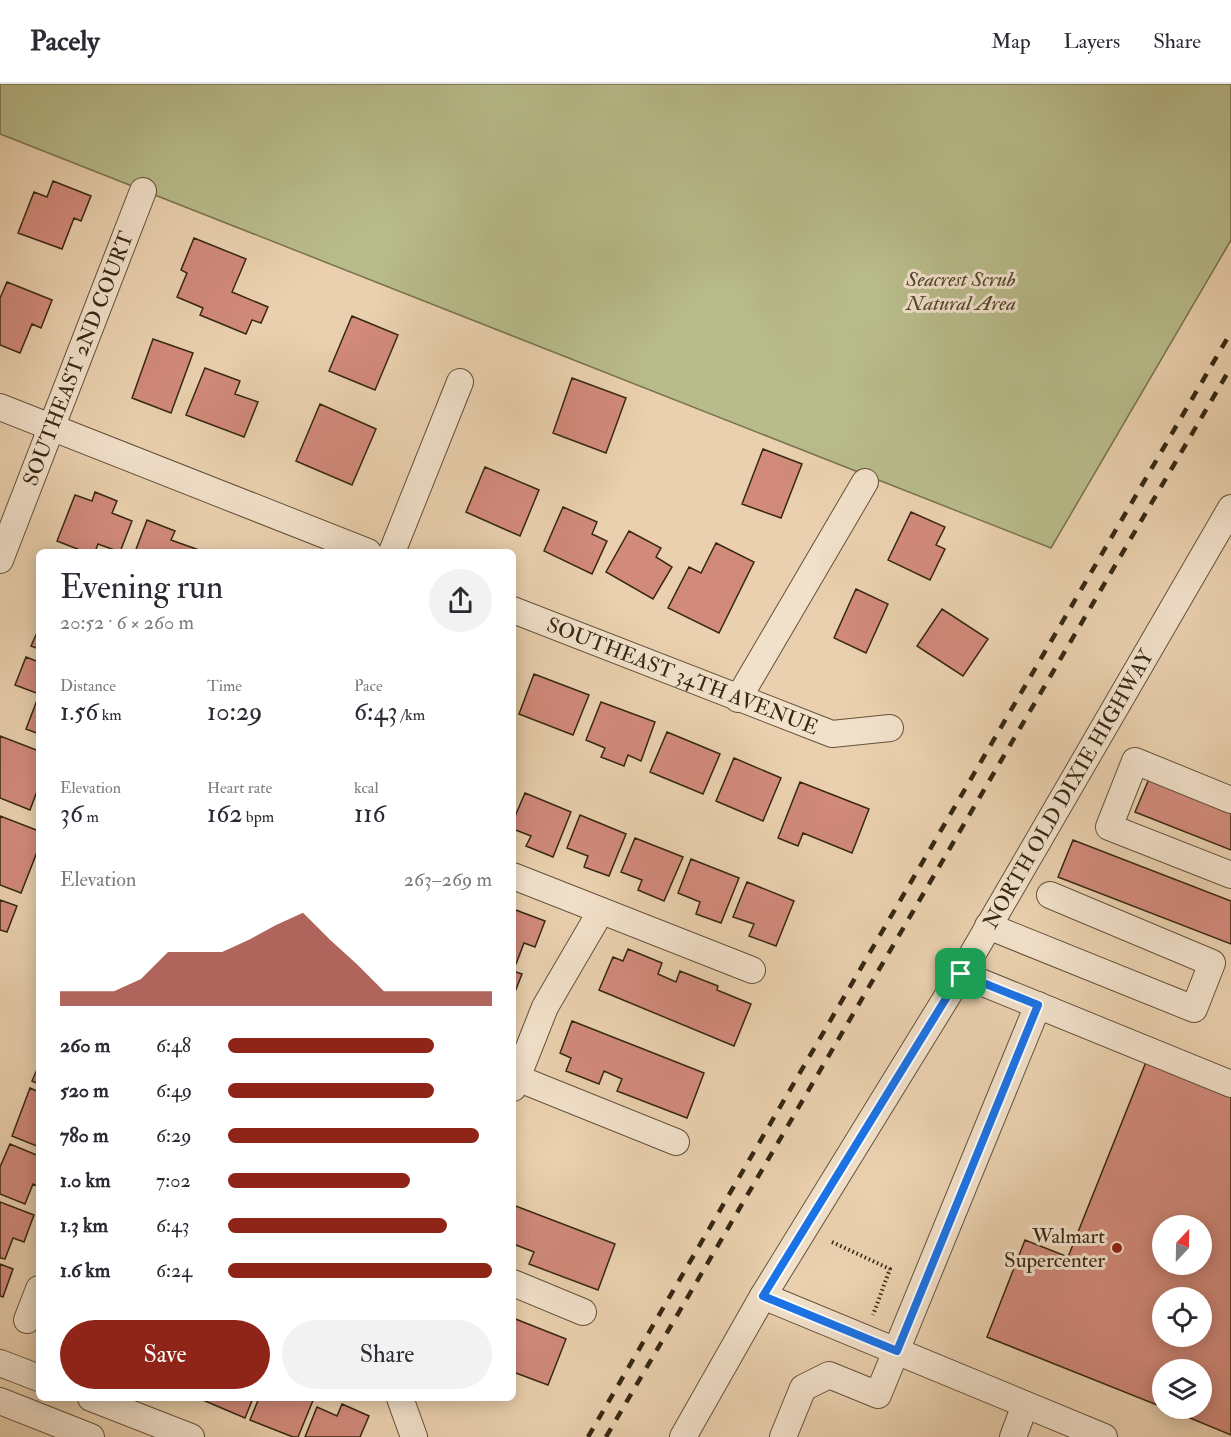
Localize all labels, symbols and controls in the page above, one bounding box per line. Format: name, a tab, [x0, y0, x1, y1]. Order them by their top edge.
text: Pacely	[30, 24, 100, 59]
text: Map	[991, 28, 1031, 55]
text: Layers	[1064, 28, 1120, 55]
text: Share	[1153, 28, 1201, 55]
street label: SOUTHEAST 2ND COURT	[17, 227, 140, 490]
park label: Seacrest Scrub Natural Area	[905, 266, 1016, 317]
text: Evening run	[60, 567, 223, 608]
button: share	[429, 569, 492, 632]
text: 20:52 · 6 × 260 m	[60, 610, 194, 635]
street label: SOUTHEAST 34TH AVENUE	[543, 611, 822, 741]
street label: NORTH OLD DIXIE HIGHWAY	[977, 644, 1160, 934]
text: Distance	[60, 676, 116, 696]
text: Time	[207, 676, 242, 696]
text: Pace	[354, 676, 383, 696]
text: 1.56	[60, 696, 98, 728]
text: 10:29	[207, 696, 262, 728]
text: 6:43	[354, 696, 398, 728]
text: km	[98, 705, 122, 725]
text: /km	[398, 705, 425, 725]
text: Elevation	[60, 778, 121, 798]
text: Heart rate	[207, 778, 272, 798]
text: kcal	[354, 778, 379, 798]
text: 36	[60, 798, 83, 830]
text: 162	[207, 798, 242, 830]
text: 116	[354, 798, 386, 830]
text: m	[83, 807, 99, 827]
text: bpm	[242, 807, 274, 827]
text: Elevation	[60, 867, 136, 892]
text: 263–269 m	[404, 867, 492, 892]
pin	[935, 948, 986, 999]
icon: arrive	[944, 957, 977, 990]
text: 260 m	[60, 1033, 110, 1058]
text: 6:48	[156, 1033, 191, 1058]
text: 520 m	[60, 1078, 109, 1103]
text: 6:49	[156, 1078, 192, 1103]
text: 780 m	[60, 1123, 109, 1148]
text: 6:29	[156, 1123, 191, 1148]
text: 1.0 km	[60, 1168, 111, 1193]
text: 7:02	[156, 1168, 191, 1193]
text: 1.3 km	[60, 1213, 108, 1238]
text: 6:43	[156, 1213, 190, 1238]
north arrow	[1152, 1215, 1212, 1275]
map controls	[1152, 1215, 1212, 1419]
place label: Walmart Supercenter	[1004, 1223, 1105, 1274]
marker: Walmart Supercenter	[1110, 1241, 1124, 1255]
text: 1.6 km	[60, 1258, 110, 1283]
text: 6:24	[156, 1258, 192, 1283]
button: locate	[1152, 1287, 1212, 1347]
button: Save	[60, 1320, 270, 1389]
button: Share	[282, 1320, 492, 1389]
button: layers	[1152, 1359, 1212, 1419]

